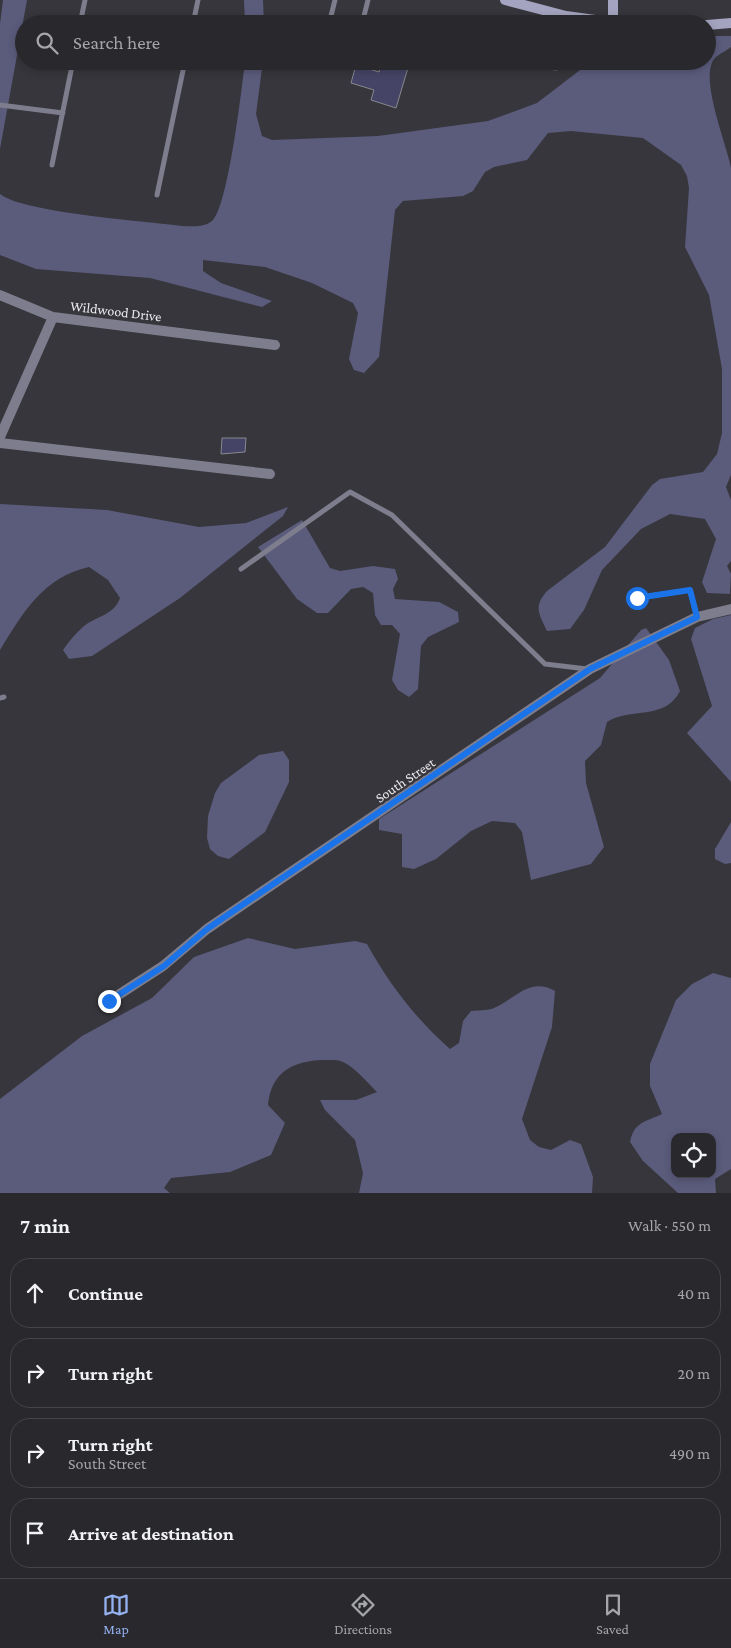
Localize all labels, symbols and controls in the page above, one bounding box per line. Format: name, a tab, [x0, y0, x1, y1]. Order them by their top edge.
search box	[15, 15, 716, 70]
icon: search	[33, 29, 61, 57]
text: Search here	[73, 32, 160, 53]
street label: Wildwood Drive	[69, 297, 163, 325]
route start	[626, 587, 649, 610]
street label: South Street	[372, 754, 438, 806]
route end	[98, 990, 121, 1013]
map controls	[671, 1133, 716, 1178]
button: locate	[671, 1133, 716, 1178]
text: 7 min	[20, 1214, 70, 1238]
text: Walk · 550 m	[628, 1217, 711, 1234]
icon: ahead	[21, 1279, 49, 1307]
text: Continue	[68, 1283, 143, 1304]
text: 40 m	[677, 1285, 710, 1302]
icon: right	[21, 1359, 49, 1387]
text: Turn right	[68, 1363, 153, 1384]
text: 20 m	[677, 1365, 710, 1382]
text: Turn right	[68, 1434, 153, 1455]
icon: right	[21, 1439, 49, 1467]
text: 490 m	[669, 1445, 710, 1462]
text: South Street	[68, 1455, 146, 1472]
icon: arrive	[21, 1519, 49, 1547]
text: Arrive at destination	[68, 1523, 234, 1544]
tab: Map	[102, 1591, 130, 1637]
tab: Directions	[334, 1591, 392, 1637]
tab: Saved	[596, 1591, 629, 1637]

